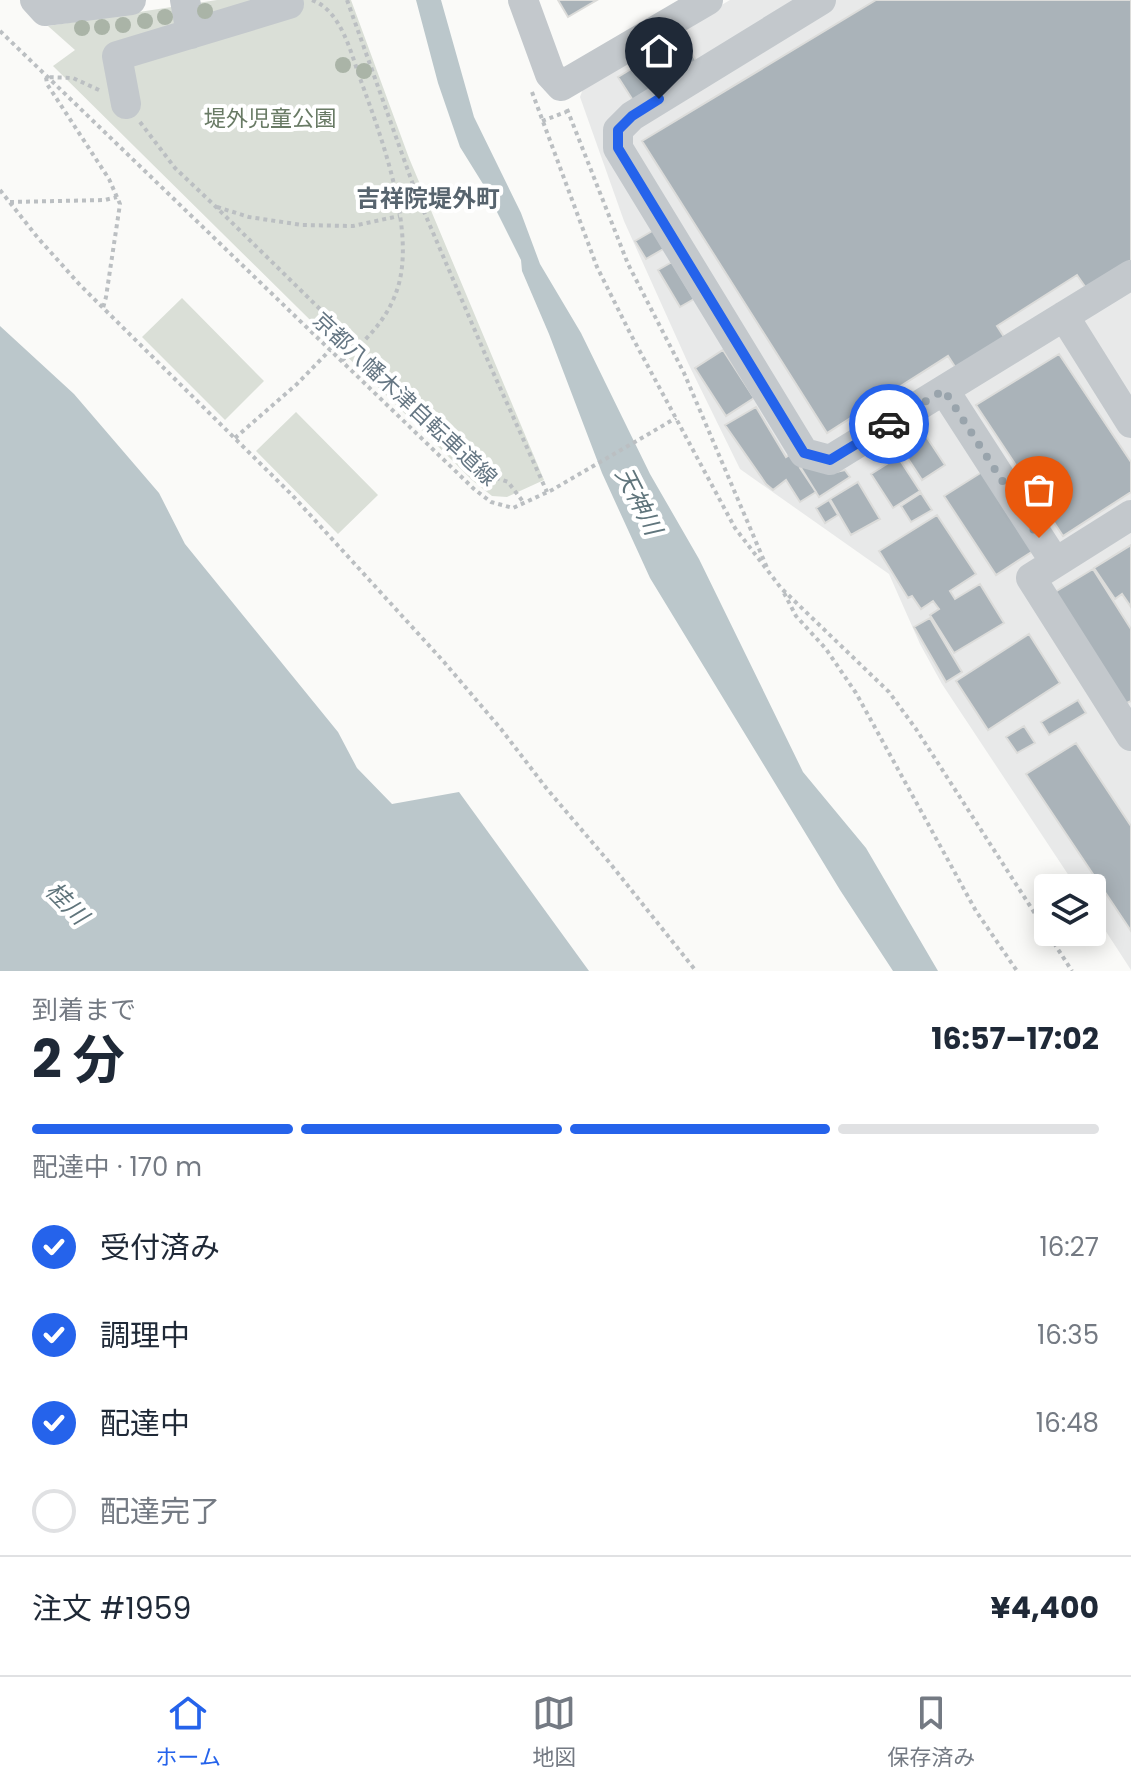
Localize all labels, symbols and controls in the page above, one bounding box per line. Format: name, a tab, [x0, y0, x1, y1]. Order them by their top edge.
pin	[625, 17, 693, 99]
icon: home	[637, 29, 681, 73]
park label: 堤外児童公園	[204, 103, 336, 134]
district label: 吉祥院堤外町	[356, 182, 500, 215]
street label: 京都八幡木津自転車道線	[306, 305, 504, 493]
courier	[849, 384, 929, 464]
icon: car	[867, 402, 911, 446]
pin	[1005, 456, 1073, 538]
water label: 天神川	[608, 461, 671, 543]
icon: bag	[1017, 468, 1061, 512]
water label: 桂川	[38, 874, 98, 934]
map controls	[1034, 874, 1106, 946]
button: layers	[1034, 874, 1106, 946]
text: 到着まで	[32, 992, 136, 1028]
text: 16:57–17:02	[931, 1017, 1099, 1060]
text: 2 分	[32, 1023, 125, 1096]
text: 配達中 · 170 m	[32, 1149, 202, 1185]
icon: check	[32, 1225, 76, 1269]
text: 受付済み	[100, 1226, 220, 1269]
text: 16:27	[1039, 1229, 1099, 1265]
icon: check	[32, 1313, 76, 1357]
text: 調理中	[100, 1314, 190, 1357]
text: 16:35	[1037, 1317, 1099, 1353]
icon: check	[32, 1401, 76, 1445]
text: 配達中	[100, 1402, 190, 1445]
text: 16:48	[1036, 1405, 1099, 1441]
text: 配達完了	[100, 1490, 220, 1533]
text: ¥4,400	[991, 1586, 1099, 1629]
text: 注文 #1959	[32, 1587, 191, 1630]
tab: ホーム	[156, 1691, 221, 1774]
tab: 地図	[532, 1691, 576, 1774]
tab: 保存済み	[887, 1691, 975, 1774]

